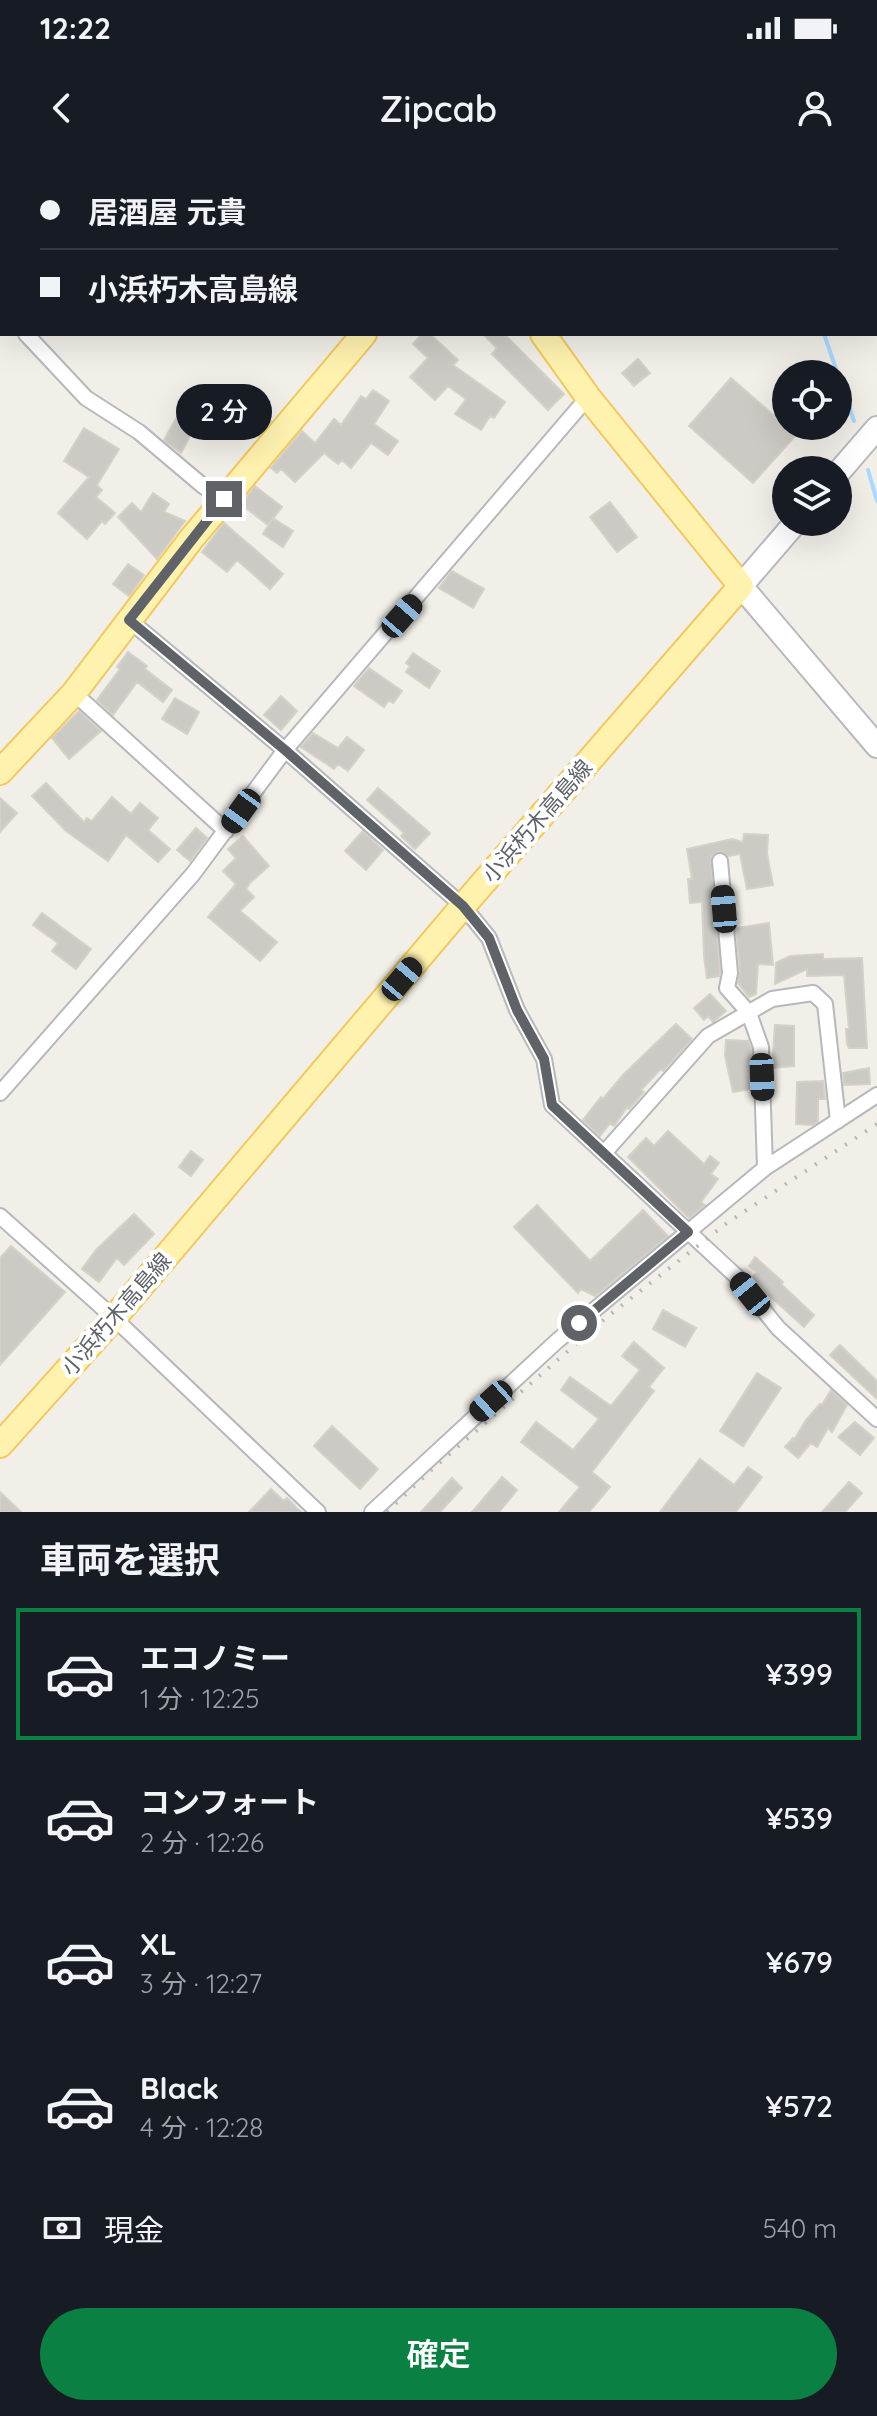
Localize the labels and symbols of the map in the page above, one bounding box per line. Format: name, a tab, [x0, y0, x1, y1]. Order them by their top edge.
callout: 2 分	[176, 383, 272, 439]
route end	[206, 481, 242, 517]
car	[377, 590, 427, 642]
street label: 小浜朽木高島線	[476, 754, 598, 888]
car	[217, 785, 265, 837]
car	[710, 884, 738, 934]
car	[377, 953, 427, 1005]
car	[749, 1053, 775, 1101]
street label: 小浜朽木高島線	[55, 1247, 177, 1381]
car	[726, 1268, 774, 1320]
route start	[561, 1305, 597, 1341]
car	[465, 1376, 517, 1426]

